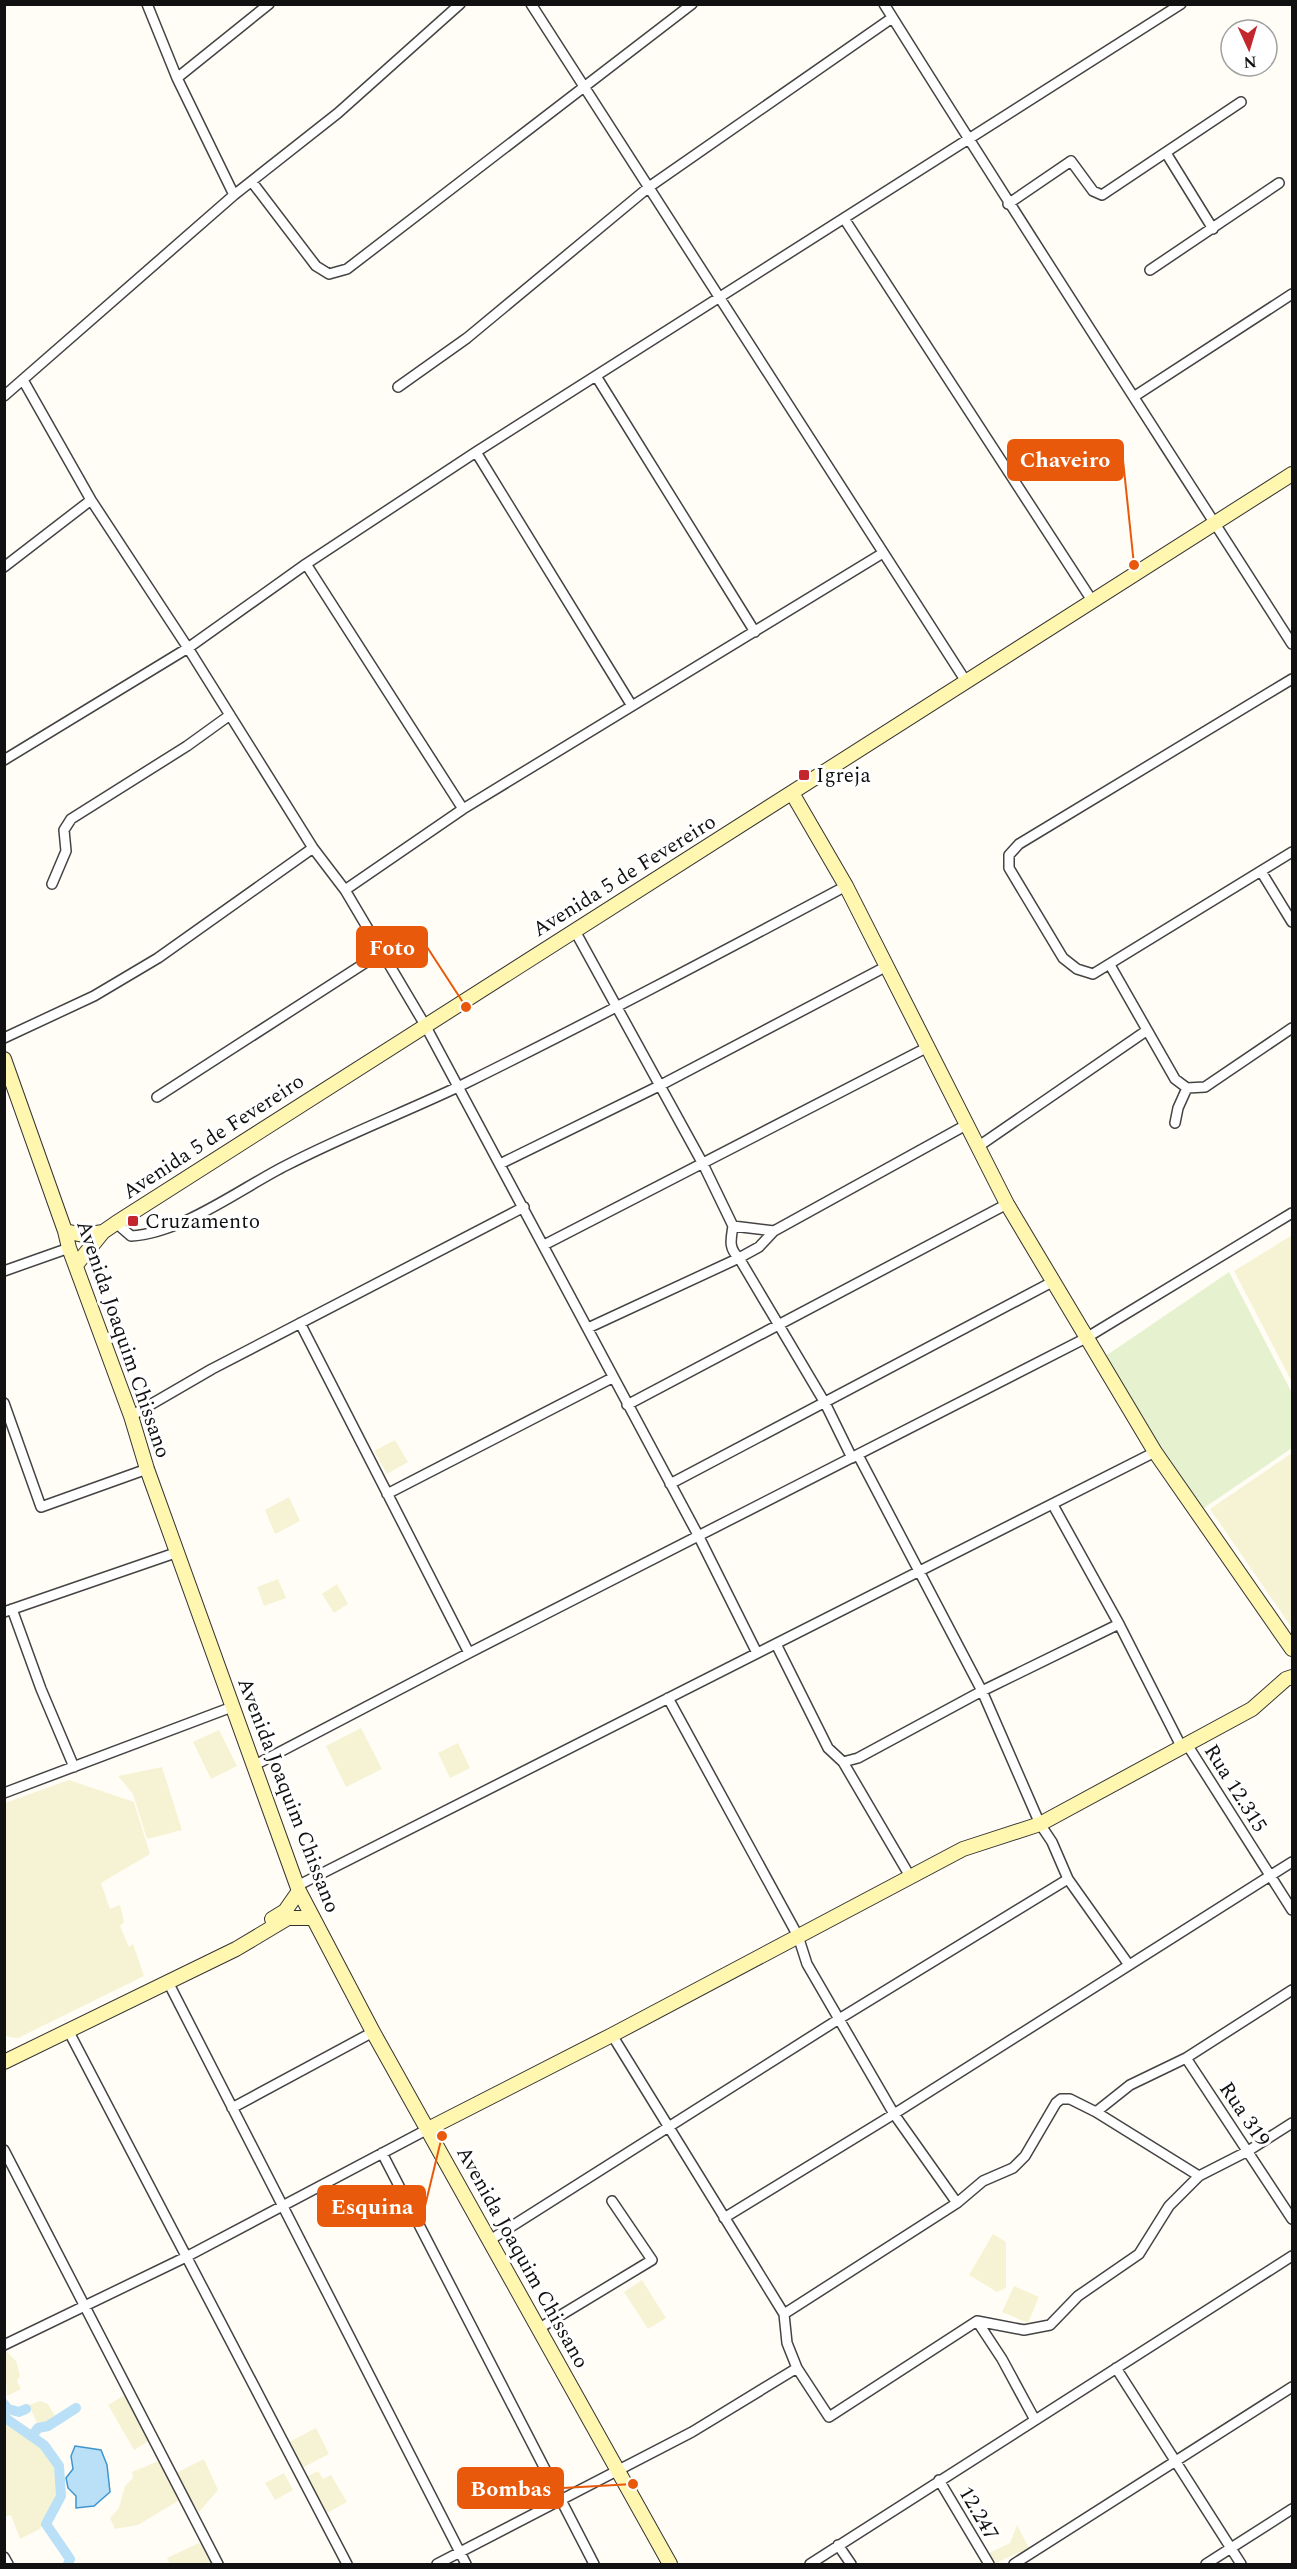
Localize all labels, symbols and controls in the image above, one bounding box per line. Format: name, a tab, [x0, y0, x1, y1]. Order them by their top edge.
north arrow	[1219, 18, 1279, 78]
text: N	[1243, 50, 1257, 74]
callout: Chaveiro	[1008, 440, 1123, 480]
text: Chaveiro	[1020, 444, 1110, 477]
place label: Igreja	[816, 760, 872, 792]
marker: Igreja	[797, 768, 811, 782]
street label: Avenida 5 de Fevereiro	[526, 806, 723, 945]
callout: Foto	[357, 927, 427, 967]
text: Foto	[369, 932, 415, 965]
street label: Avenida 5 de Fevereiro	[116, 1066, 311, 1208]
place label: Cruzamento	[145, 1206, 260, 1238]
marker: Cruzamento	[126, 1214, 140, 1228]
street label: Avenida Joaquim Chissano	[67, 1216, 179, 1463]
street label: Avenida Joaquim Chissano	[228, 1673, 348, 1918]
street label: Rua 12.315	[1195, 1738, 1275, 1839]
street label: Rua 319	[1211, 2075, 1278, 2154]
street label: Avenida Joaquim Chissano	[448, 2141, 597, 2374]
callout: Esquina	[318, 2186, 425, 2226]
text: Esquina	[331, 2191, 414, 2224]
callout: Bombas	[458, 2468, 563, 2508]
text: Bombas	[470, 2473, 552, 2506]
street label: 12.247	[950, 2480, 1006, 2547]

